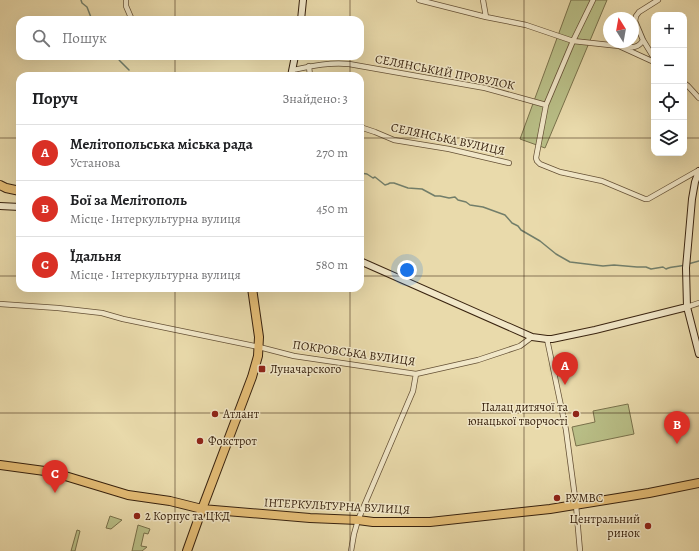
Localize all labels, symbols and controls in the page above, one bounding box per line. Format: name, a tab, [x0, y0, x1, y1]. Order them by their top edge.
north arrow	[603, 12, 639, 48]
map controls	[651, 12, 687, 156]
button: +	[651, 12, 687, 48]
search box	[16, 16, 364, 60]
icon: search	[30, 27, 52, 49]
text: Пошук	[62, 28, 107, 48]
button: −	[651, 48, 687, 84]
street label: СЕЛЯНСЬКИЙ ПРОВУЛОК	[374, 51, 516, 93]
button: locate	[651, 84, 687, 120]
text: Поруч	[32, 87, 78, 110]
text: Знайдено: 3	[283, 90, 348, 107]
street label: СЕЛЯНСЬКА ВУЛИЦЯ	[390, 119, 506, 159]
button: layers	[651, 120, 687, 156]
text: Мелітопольська міська рада	[70, 134, 253, 154]
text: A	[41, 144, 49, 161]
text: 270 m	[316, 144, 348, 161]
text: Установа	[70, 154, 120, 171]
text: Бої за Мелітополь	[70, 190, 187, 210]
text: B	[41, 200, 49, 217]
text: 450 m	[316, 200, 348, 217]
text: Місце · Інтеркультурна вулиця	[70, 210, 241, 227]
text: Їдальня	[70, 246, 121, 266]
text: C	[41, 256, 49, 273]
text: 580 m	[316, 256, 348, 273]
your location	[397, 260, 417, 280]
text: Місце · Інтеркультурна вулиця	[70, 266, 241, 283]
street label: ПОКРОВСЬКА ВУЛИЦЯ	[292, 336, 416, 370]
pin: A	[552, 352, 578, 385]
place label: Луначарского	[270, 361, 341, 377]
marker: Луначарского	[257, 364, 267, 374]
place label: Палац дитячої та юнацької творчості	[468, 399, 568, 429]
place label: Атлант	[222, 406, 260, 422]
marker: Атлант	[210, 409, 220, 419]
marker: Палац дитячої та юнацької творчості	[571, 409, 581, 419]
pin: B	[664, 411, 690, 444]
place label: Фокстрот	[208, 433, 257, 449]
marker: Фокстрот	[195, 436, 205, 446]
pin: C	[42, 460, 68, 493]
place label: РУМВC	[565, 490, 603, 506]
marker: РУМВC	[552, 493, 562, 503]
street label: ІНТЕРКУЛЬТУРНА ВУЛИЦЯ	[264, 494, 410, 518]
place label: 2 Корпус та ЦКД	[145, 508, 230, 524]
marker: 2 Корпус та ЦКД	[132, 511, 142, 521]
place label: Центральний ринок	[570, 511, 640, 541]
marker: Центральний ринок	[643, 521, 653, 531]

